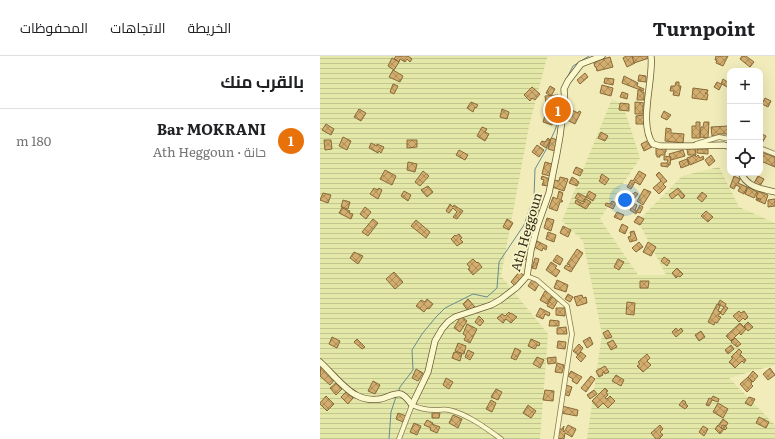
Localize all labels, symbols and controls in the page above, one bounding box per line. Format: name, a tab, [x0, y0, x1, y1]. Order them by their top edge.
text: Turnpoint	[652, 14, 755, 42]
text: المحفوظات	[20, 17, 88, 37]
text: الاتجاهات	[110, 17, 166, 37]
text: الخريطة	[188, 17, 231, 37]
text: بالقرب منك	[220, 68, 304, 93]
map controls	[727, 68, 763, 176]
button: +	[727, 68, 763, 104]
pin: 1	[545, 95, 571, 125]
button: −	[727, 104, 763, 140]
text: Bar MOKRANI	[157, 117, 266, 140]
text: 180 m	[16, 131, 51, 150]
text: 1	[288, 131, 294, 150]
button: locate	[727, 140, 763, 176]
text: حانة · Ath Heggoun	[153, 142, 266, 161]
street label: Ath Heggoun	[505, 190, 546, 274]
your location	[615, 190, 635, 210]

